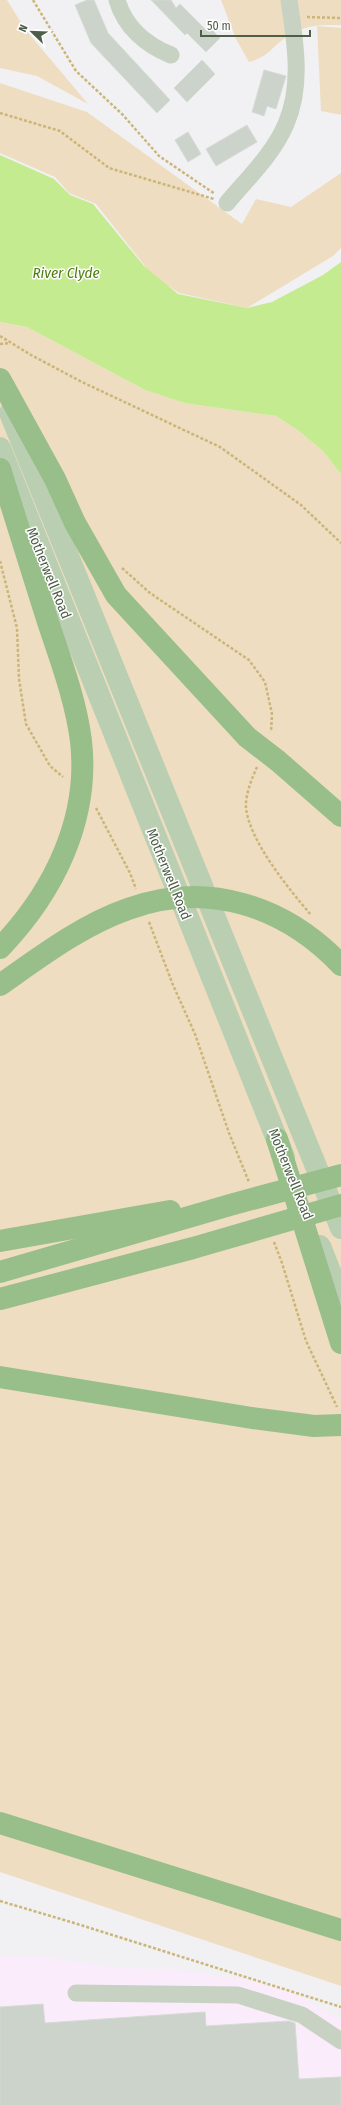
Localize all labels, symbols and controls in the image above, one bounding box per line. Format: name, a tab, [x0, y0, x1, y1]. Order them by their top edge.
north arrow	[12, 12, 52, 52]
scale bar	[201, 12, 310, 38]
text: 50 m	[207, 19, 231, 33]
text: N	[16, 23, 31, 34]
water label: River Clyde	[32, 264, 100, 282]
street label: Motherwell Road	[23, 525, 75, 621]
street label: Motherwell Road	[143, 826, 195, 922]
street label: Motherwell Road	[265, 1126, 317, 1222]

